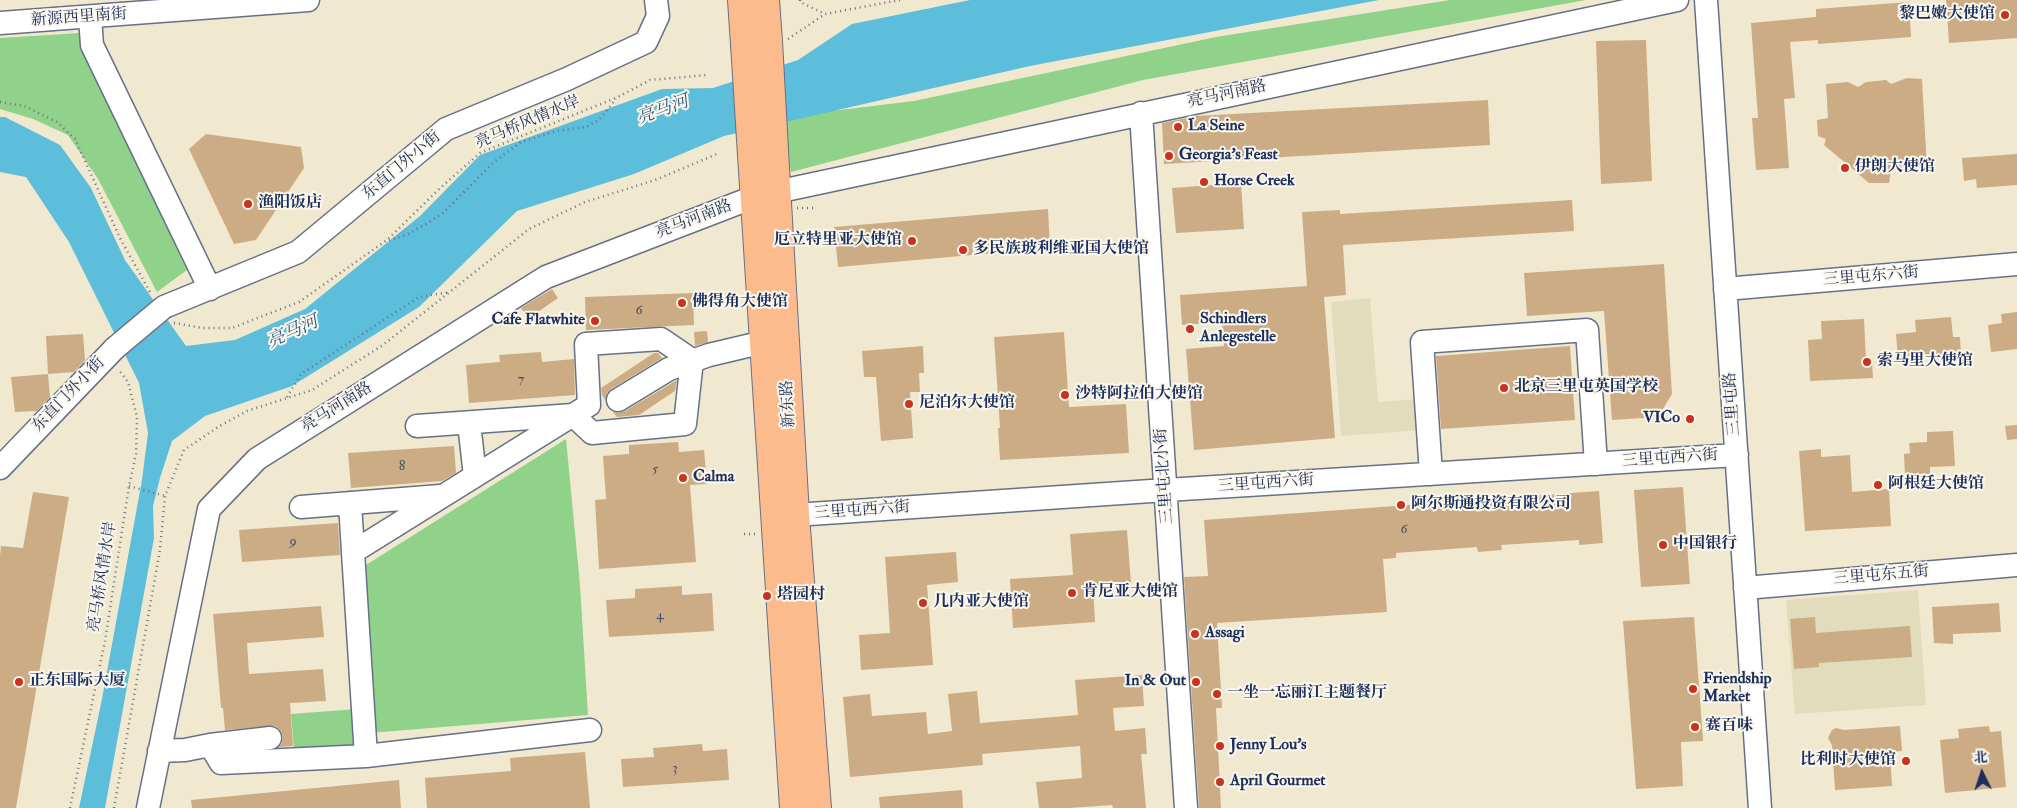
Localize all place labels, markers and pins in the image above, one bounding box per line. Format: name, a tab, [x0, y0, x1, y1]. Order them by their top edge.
place label: 黎巴嫩大使馆	[1899, 5, 1995, 25]
marker: 黎巴嫩大使馆	[1999, 9, 2011, 21]
place label: La Seine	[1188, 117, 1244, 137]
marker: La Seine	[1172, 121, 1184, 133]
place label: Georgia's Feast	[1179, 146, 1278, 166]
marker: Georgia's Feast	[1163, 150, 1175, 162]
place label: 伊朗大使馆	[1855, 158, 1935, 178]
marker: 伊朗大使馆	[1839, 162, 1851, 174]
place label: Horse Creek	[1214, 172, 1295, 192]
marker: Horse Creek	[1198, 176, 1210, 188]
place label: 渔阳饭店	[258, 194, 322, 214]
marker: 渔阳饭店	[242, 198, 254, 210]
place label: 厄立特里亚大使馆	[774, 231, 902, 251]
marker: 厄立特里亚大使馆	[906, 235, 918, 247]
place label: 多民族玻利维亚国大使馆	[973, 240, 1149, 260]
marker: 多民族玻利维亚国大使馆	[957, 244, 969, 256]
place label: 佛得角大使馆	[692, 293, 788, 313]
marker: 佛得角大使馆	[676, 297, 688, 309]
place label: Schindlers Anlegestelle	[1200, 310, 1276, 348]
place label: Cafe Flatwhite	[491, 311, 585, 331]
marker: Cafe Flatwhite	[589, 315, 601, 327]
marker: Schindlers Anlegestelle	[1184, 323, 1196, 335]
place label: 索马里大使馆	[1877, 352, 1973, 372]
marker: 索马里大使馆	[1861, 356, 1873, 368]
place label: 北京三里屯英国学校	[1514, 378, 1658, 398]
marker: 北京三里屯英国学校	[1498, 382, 1510, 394]
place label: 沙特阿拉伯大使馆	[1075, 385, 1203, 405]
marker: 沙特阿拉伯大使馆	[1059, 389, 1071, 401]
place label: 尼泊尔大使馆	[919, 394, 1015, 414]
marker: 尼泊尔大使馆	[903, 398, 915, 410]
place label: VICo	[1643, 409, 1680, 429]
marker: VICo	[1684, 413, 1696, 425]
place label: Calma	[693, 468, 734, 488]
marker: Calma	[677, 472, 689, 484]
place label: 阿根廷大使馆	[1888, 475, 1984, 495]
marker: 阿根廷大使馆	[1872, 479, 1884, 491]
place label: 阿尔斯通投资有限公司	[1411, 495, 1571, 515]
marker: 阿尔斯通投资有限公司	[1395, 499, 1407, 511]
place label: 中国银行	[1673, 535, 1737, 555]
marker: 中国银行	[1657, 539, 1669, 551]
place label: 肯尼亚大使馆	[1082, 583, 1178, 603]
place label: 塔园村	[777, 586, 825, 606]
marker: 肯尼亚大使馆	[1066, 587, 1078, 599]
marker: 塔园村	[761, 590, 773, 602]
place label: 几内亚大使馆	[933, 593, 1029, 613]
marker: 几内亚大使馆	[917, 597, 929, 609]
place label: Assagi	[1205, 624, 1245, 644]
marker: Assagi	[1189, 628, 1201, 640]
place label: Friendship Market	[1703, 670, 1772, 708]
place label: 正东国际大厦	[29, 672, 125, 692]
place label: In & Out	[1125, 672, 1186, 692]
marker: 正东国际大厦	[13, 676, 25, 688]
marker: In & Out	[1190, 676, 1202, 688]
marker: Friendship Market	[1687, 683, 1699, 695]
place label: 一坐一忘丽江主题餐厅	[1227, 684, 1387, 704]
marker: 一坐一忘丽江主题餐厅	[1211, 688, 1223, 700]
place label: 赛百味	[1705, 717, 1753, 737]
marker: 赛百味	[1689, 721, 1701, 733]
place label: Jenny Lou's	[1230, 736, 1307, 756]
marker: Jenny Lou's	[1214, 740, 1226, 752]
place label: 比利时大使馆	[1800, 751, 1896, 771]
marker: 比利时大使馆	[1900, 755, 1912, 767]
place label: April Gourmet	[1230, 772, 1326, 792]
marker: April Gourmet	[1214, 776, 1226, 788]

